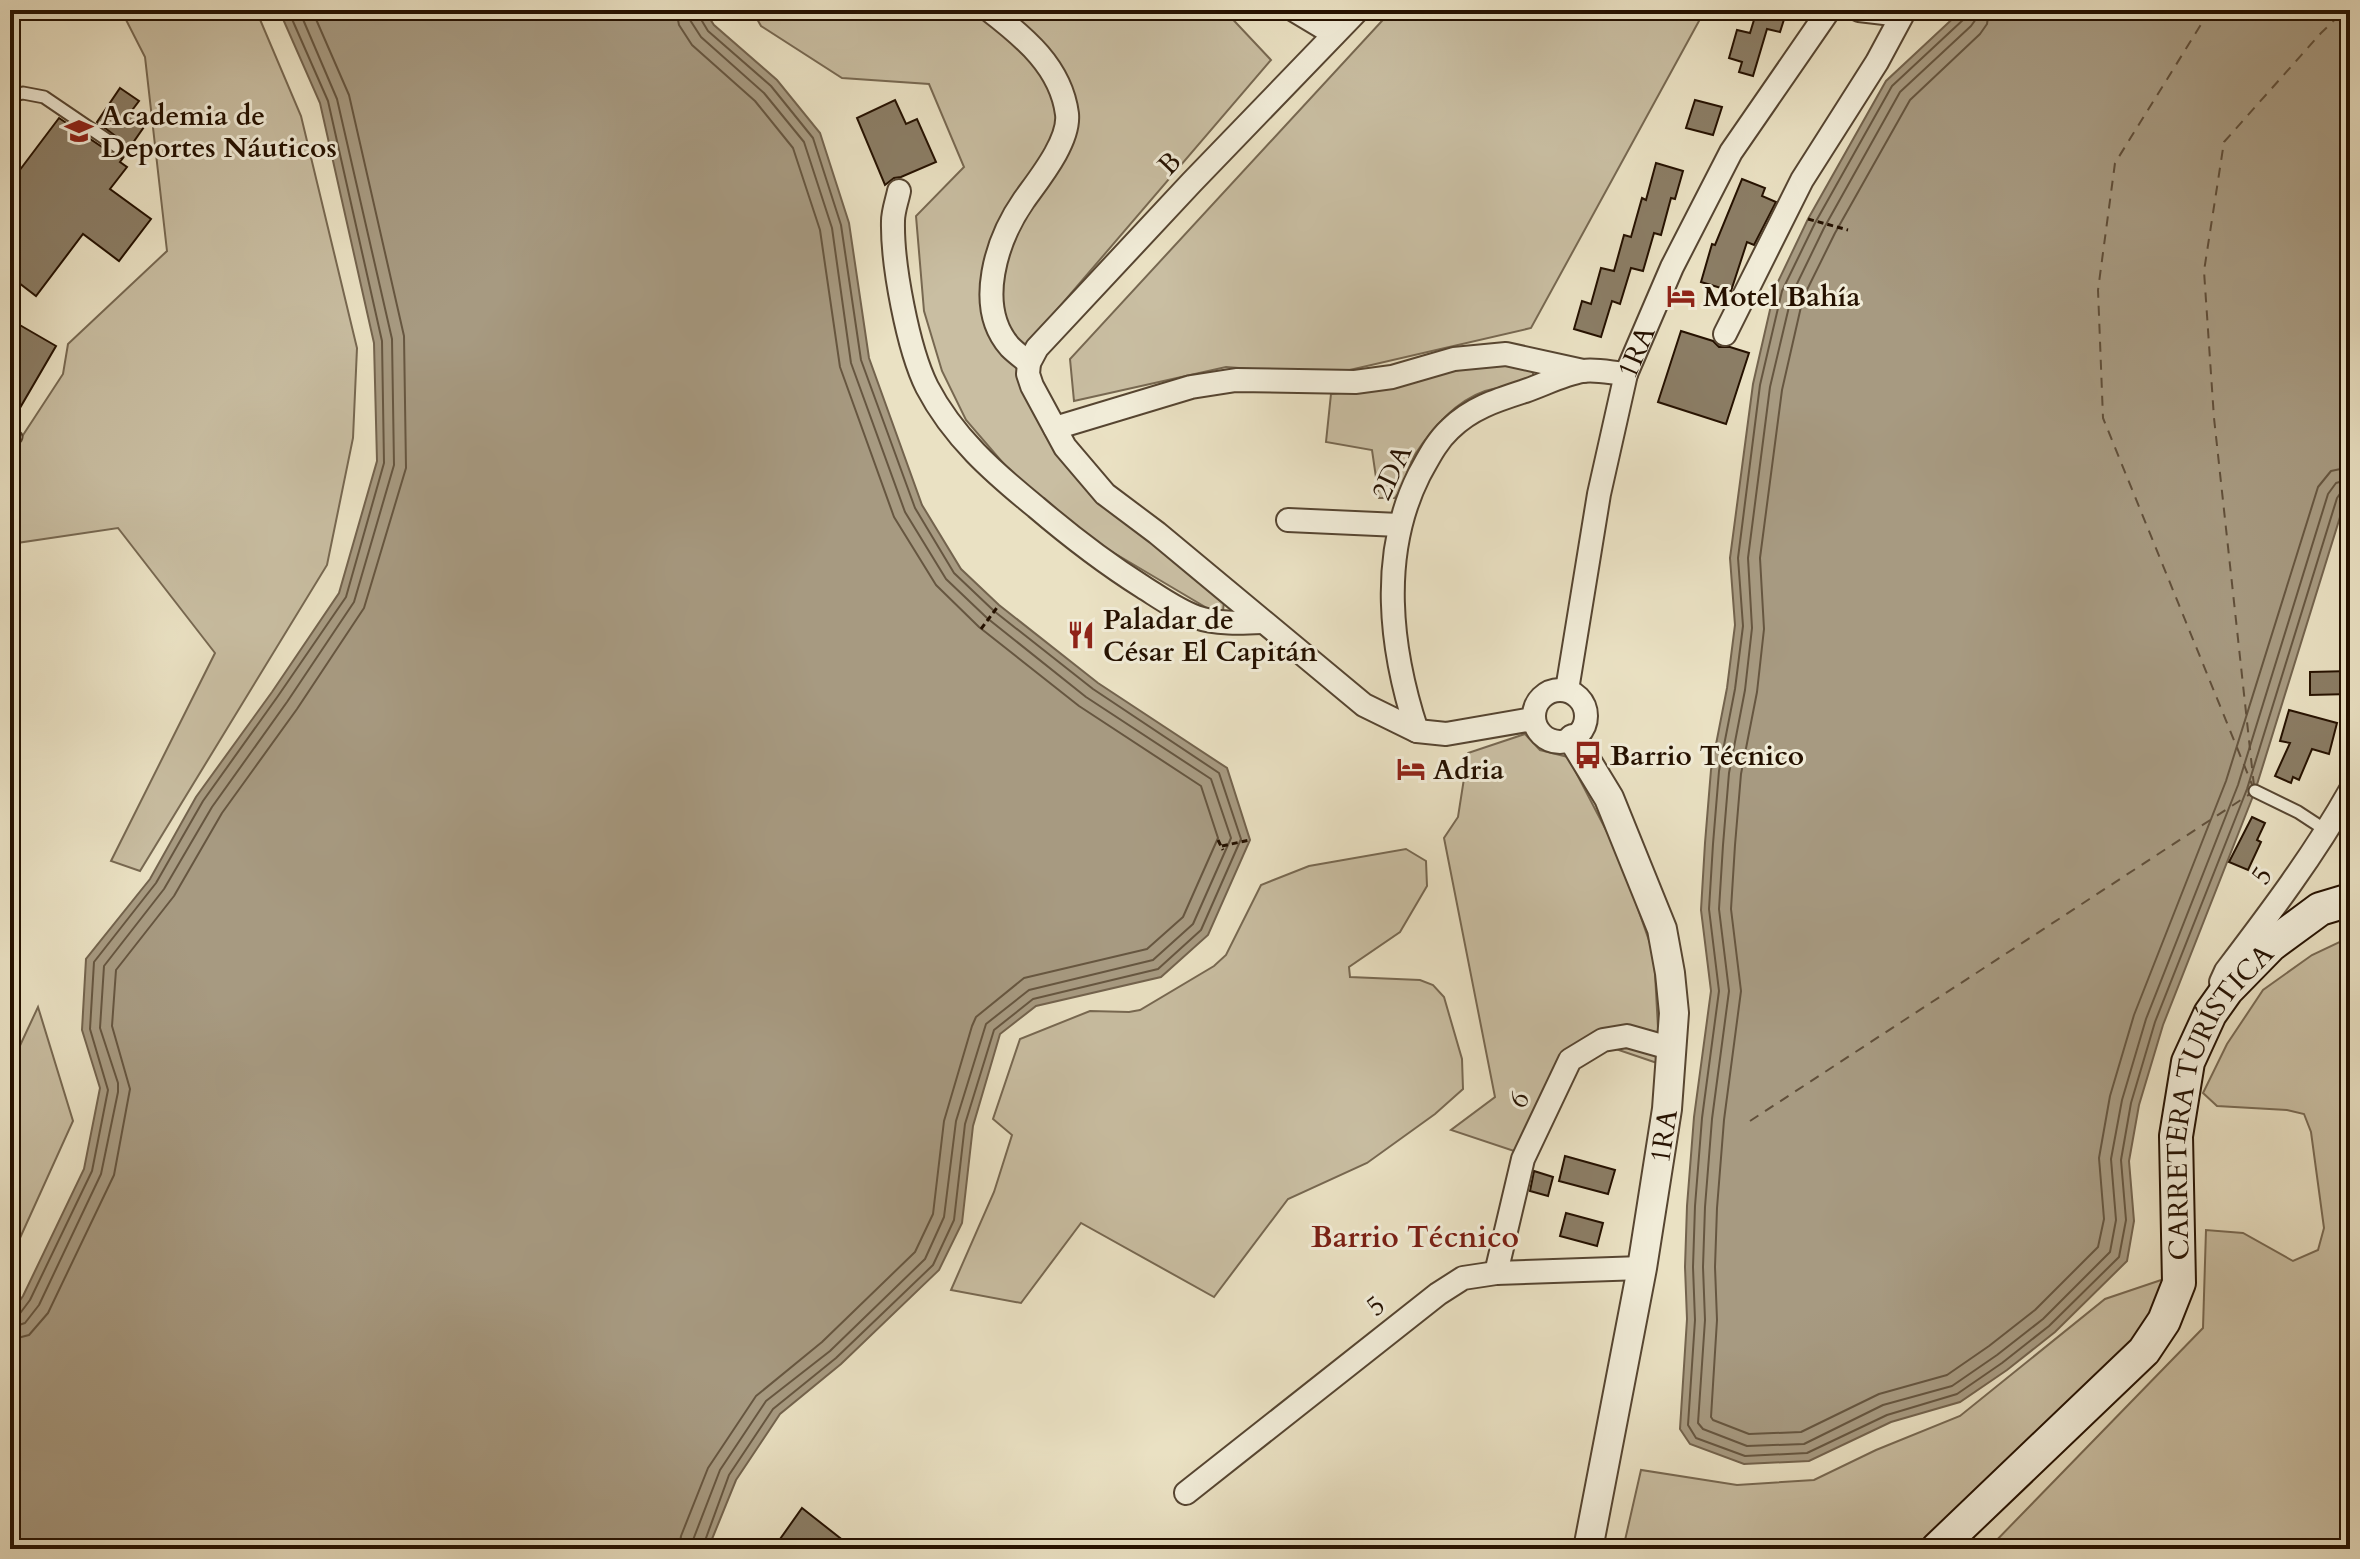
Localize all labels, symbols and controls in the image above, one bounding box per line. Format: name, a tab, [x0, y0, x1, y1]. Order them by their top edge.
place label: Academia de Deportes Náuticos	[101, 97, 337, 167]
school or university icon: Academia de Deportes Náuticos	[64, 116, 94, 146]
street label: B	[1149, 144, 1190, 184]
place label: Motel Bahía	[1703, 278, 1861, 316]
hotel icon: Motel Bahía	[1666, 281, 1696, 311]
street label: 1RA	[1609, 320, 1665, 384]
street label: 2DA	[1363, 438, 1421, 506]
place label: Paladar de César El Capitán	[1103, 601, 1317, 671]
restaurant icon: Paladar de César El Capitán	[1066, 620, 1096, 650]
place label: Barrio Técnico	[1610, 737, 1804, 775]
bus stop icon: Barrio Técnico	[1573, 740, 1603, 770]
place label: Adria	[1433, 751, 1504, 789]
hotel icon: Adria	[1396, 754, 1426, 784]
street label: 5	[2242, 859, 2281, 892]
street label: CARRETERA TURÍSTICA	[2157, 936, 2282, 1261]
street label: 6	[1499, 1085, 1539, 1114]
street label: 1RA	[1641, 1107, 1687, 1166]
district label: Barrio Técnico	[1311, 1217, 1519, 1258]
street label: 5	[1358, 1286, 1393, 1325]

